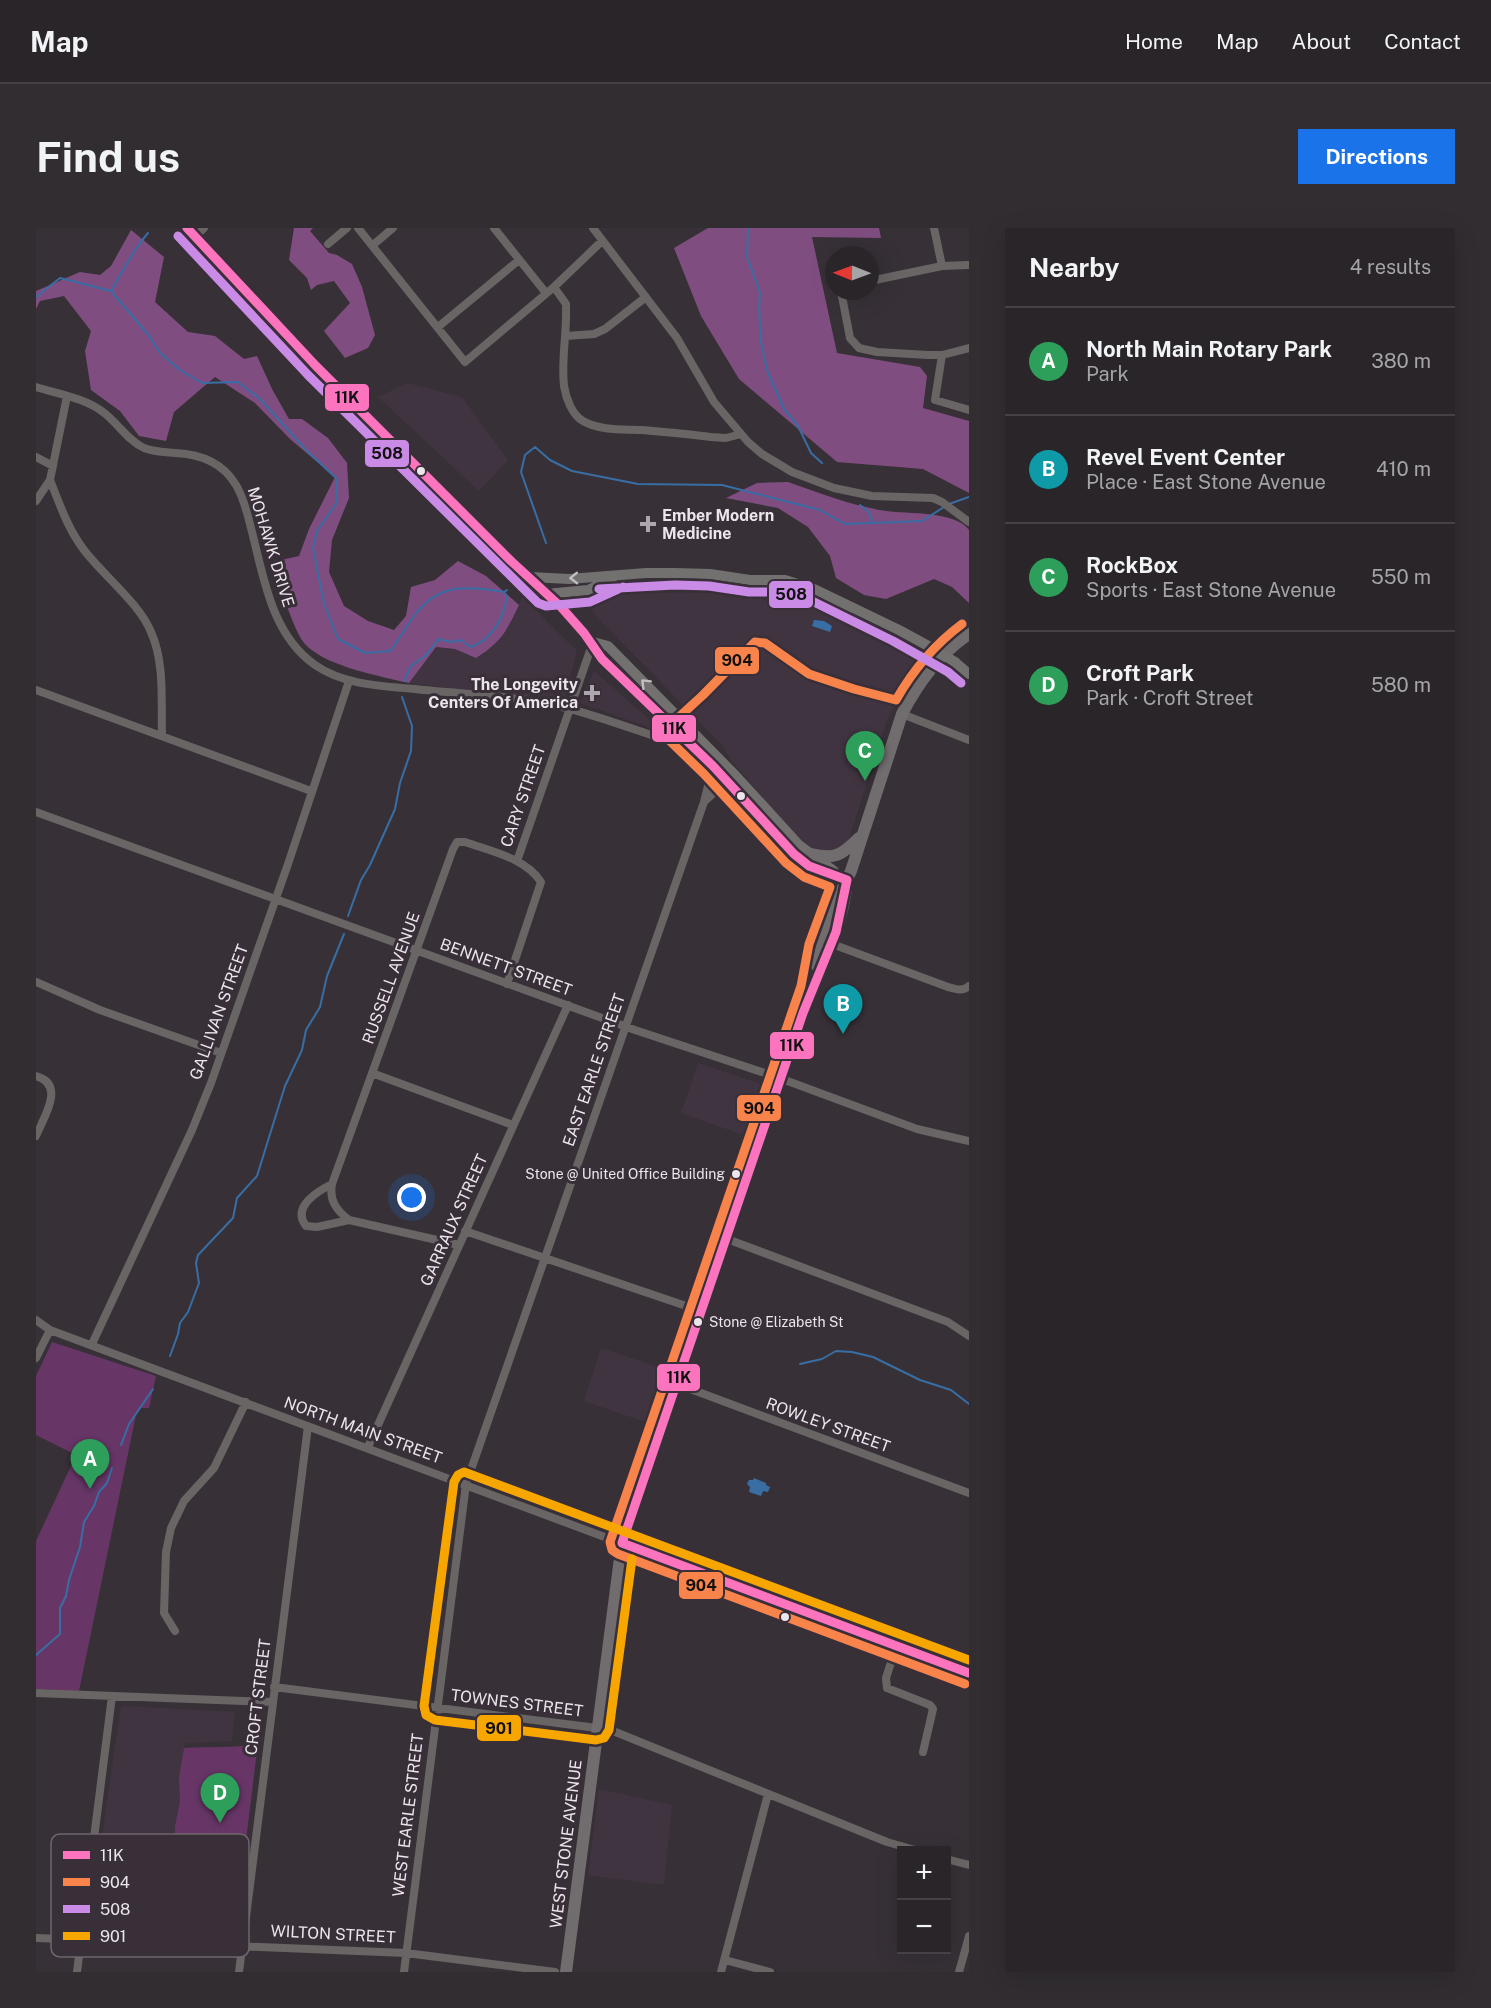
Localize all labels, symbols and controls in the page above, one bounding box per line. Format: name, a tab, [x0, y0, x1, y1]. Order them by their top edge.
text: Map	[30, 25, 89, 58]
text: Home	[1125, 29, 1183, 54]
text: Map	[1216, 29, 1259, 54]
text: About	[1292, 29, 1351, 54]
text: Contact	[1384, 29, 1461, 54]
button: Directions	[1298, 129, 1455, 184]
text: Find us	[36, 132, 180, 181]
north arrow	[825, 246, 879, 300]
text: Nearby	[1029, 252, 1119, 283]
text: 4 results	[1350, 255, 1431, 279]
text: North Main Rotary Park	[1086, 336, 1332, 362]
text: A	[1041, 349, 1056, 373]
text: 380 m	[1371, 349, 1431, 373]
text: Park	[1086, 362, 1129, 386]
line badge: 11K	[324, 383, 370, 412]
text: 11K	[334, 388, 360, 407]
line badge: 508	[364, 439, 410, 468]
text: 508	[371, 444, 403, 463]
text: Revel Event Center	[1086, 444, 1285, 470]
text: B	[1042, 457, 1055, 481]
text: 410 m	[1376, 457, 1431, 481]
unlabelled marker	[415, 465, 427, 477]
text: Place · East Stone Avenue	[1086, 470, 1326, 494]
street label: MOHAWK DRIVE	[244, 484, 298, 610]
place label: Ember Modern Medicine	[662, 506, 774, 543]
marker: Ember Modern Medicine	[639, 515, 657, 533]
text: RockBox	[1086, 552, 1178, 578]
text: C	[1041, 565, 1056, 589]
text: 550 m	[1371, 565, 1431, 589]
one-way arrow	[569, 572, 578, 585]
text: Sports · East Stone Avenue	[1086, 578, 1336, 602]
line badge: 508	[768, 580, 814, 609]
text: 508	[775, 585, 807, 604]
line badge: 904	[714, 646, 760, 675]
text: 904	[721, 651, 753, 670]
text: Croft Park	[1086, 660, 1194, 686]
text: D	[1041, 673, 1056, 697]
text: 580 m	[1371, 673, 1431, 697]
place label: The Longevity Centers Of America	[428, 675, 578, 712]
one-way arrow	[641, 680, 652, 691]
marker: The Longevity Centers Of America	[583, 684, 601, 702]
text: Park · Croft Street	[1086, 686, 1254, 710]
line badge: 11K	[651, 714, 697, 743]
text: 11K	[661, 719, 687, 738]
pin: C	[846, 732, 884, 781]
street label: CARY STREET	[497, 742, 550, 850]
unlabelled marker	[735, 790, 747, 802]
street label: RUSSELL AVENUE	[358, 909, 424, 1047]
street label: BENNETT STREET	[437, 934, 575, 1000]
street label: GALLIVAN STREET	[186, 941, 253, 1082]
pin: B	[824, 984, 862, 1034]
street label: EAST EARLE STREET	[559, 991, 629, 1149]
line badge: 11K	[769, 1031, 815, 1060]
text: 11K	[779, 1036, 805, 1055]
line badge: 904	[736, 1094, 782, 1122]
text: 904	[743, 1099, 775, 1118]
street label: GARRAUX STREET	[416, 1151, 492, 1289]
place label: Stone @ United Office Building	[525, 1166, 725, 1182]
marker: Stone @ United Office Building	[730, 1168, 742, 1180]
your location	[397, 1183, 426, 1212]
place label: Stone @ Elizabeth St	[709, 1314, 843, 1330]
marker: Stone @ Elizabeth St	[692, 1316, 704, 1328]
line badge: 11K	[656, 1363, 701, 1392]
text: 11K	[666, 1368, 692, 1387]
street label: NORTH MAIN STREET	[281, 1393, 445, 1468]
street label: ROWLEY STREET	[763, 1394, 893, 1456]
pin: A	[70, 1440, 110, 1489]
line badge: 904	[678, 1571, 724, 1600]
text: 904	[685, 1576, 717, 1595]
unlabelled marker	[779, 1611, 791, 1623]
street label: CROFT STREET	[241, 1637, 275, 1756]
street label: TOWNES STREET	[450, 1685, 585, 1721]
line badge: 901	[476, 1714, 522, 1742]
text: 901	[485, 1719, 513, 1738]
street label: WEST EARLE STREET	[389, 1732, 428, 1898]
street label: WEST STONE AVENUE	[546, 1758, 586, 1930]
pin: D	[200, 1774, 240, 1823]
legend	[51, 1834, 249, 1957]
text: 11K	[100, 1846, 124, 1865]
map controls	[897, 1846, 951, 1954]
button: +	[897, 1846, 951, 1900]
text: 904	[100, 1873, 130, 1892]
text: 508	[100, 1900, 130, 1919]
button: −	[897, 1900, 951, 1954]
street label: WILTON STREET	[270, 1921, 396, 1947]
text: 901	[100, 1927, 126, 1946]

